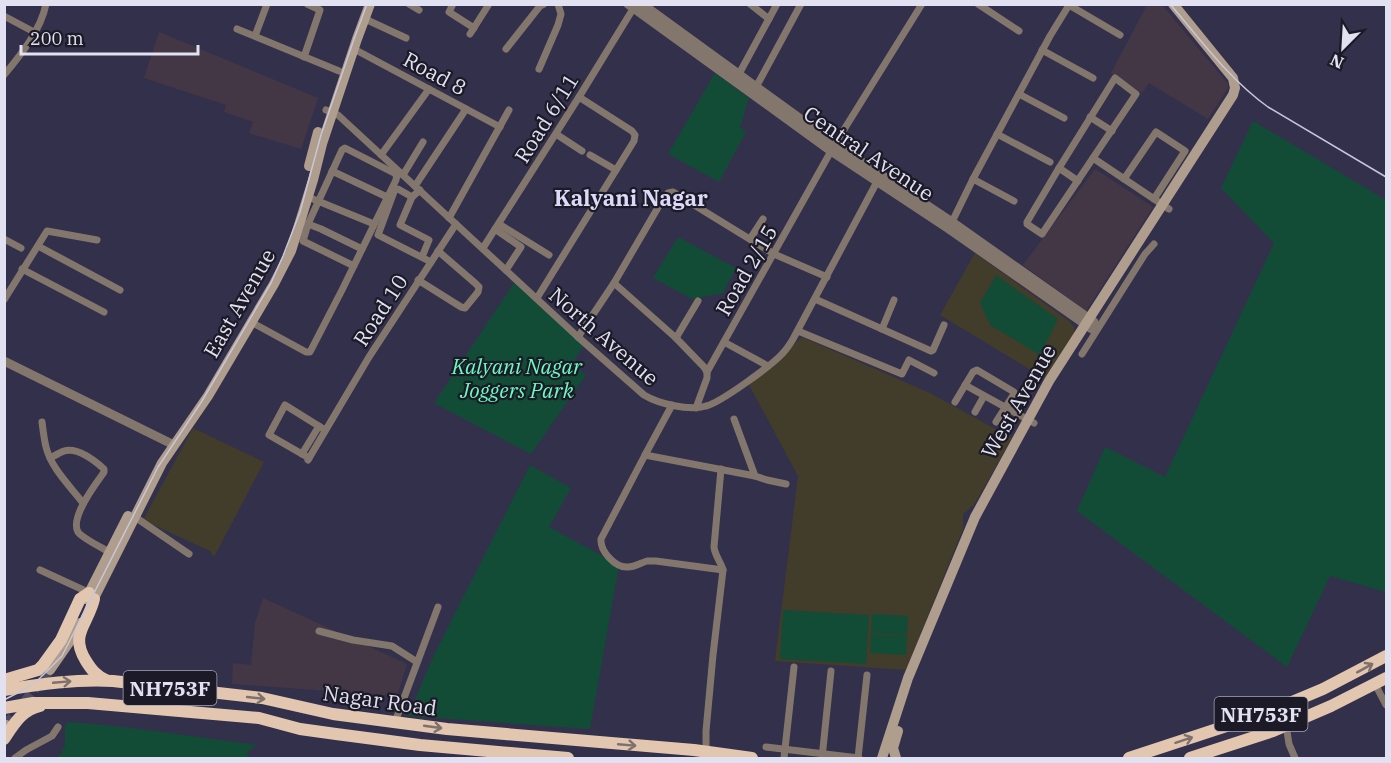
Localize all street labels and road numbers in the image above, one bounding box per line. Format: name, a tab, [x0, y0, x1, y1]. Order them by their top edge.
street label: Road 8	[399, 45, 471, 101]
street label: Road 6/11	[508, 68, 584, 168]
street label: Central Avenue	[798, 99, 940, 207]
street label: Road 2/15	[709, 220, 783, 320]
street label: East Avenue	[197, 244, 281, 362]
street label: Road 10	[346, 269, 414, 351]
street label: North Avenue	[543, 281, 665, 391]
street label: West Avenue	[974, 339, 1062, 463]
road number: NH753F	[124, 671, 216, 705]
street label: Nagar Road	[321, 678, 439, 722]
road number: NH753F	[1214, 697, 1308, 731]

